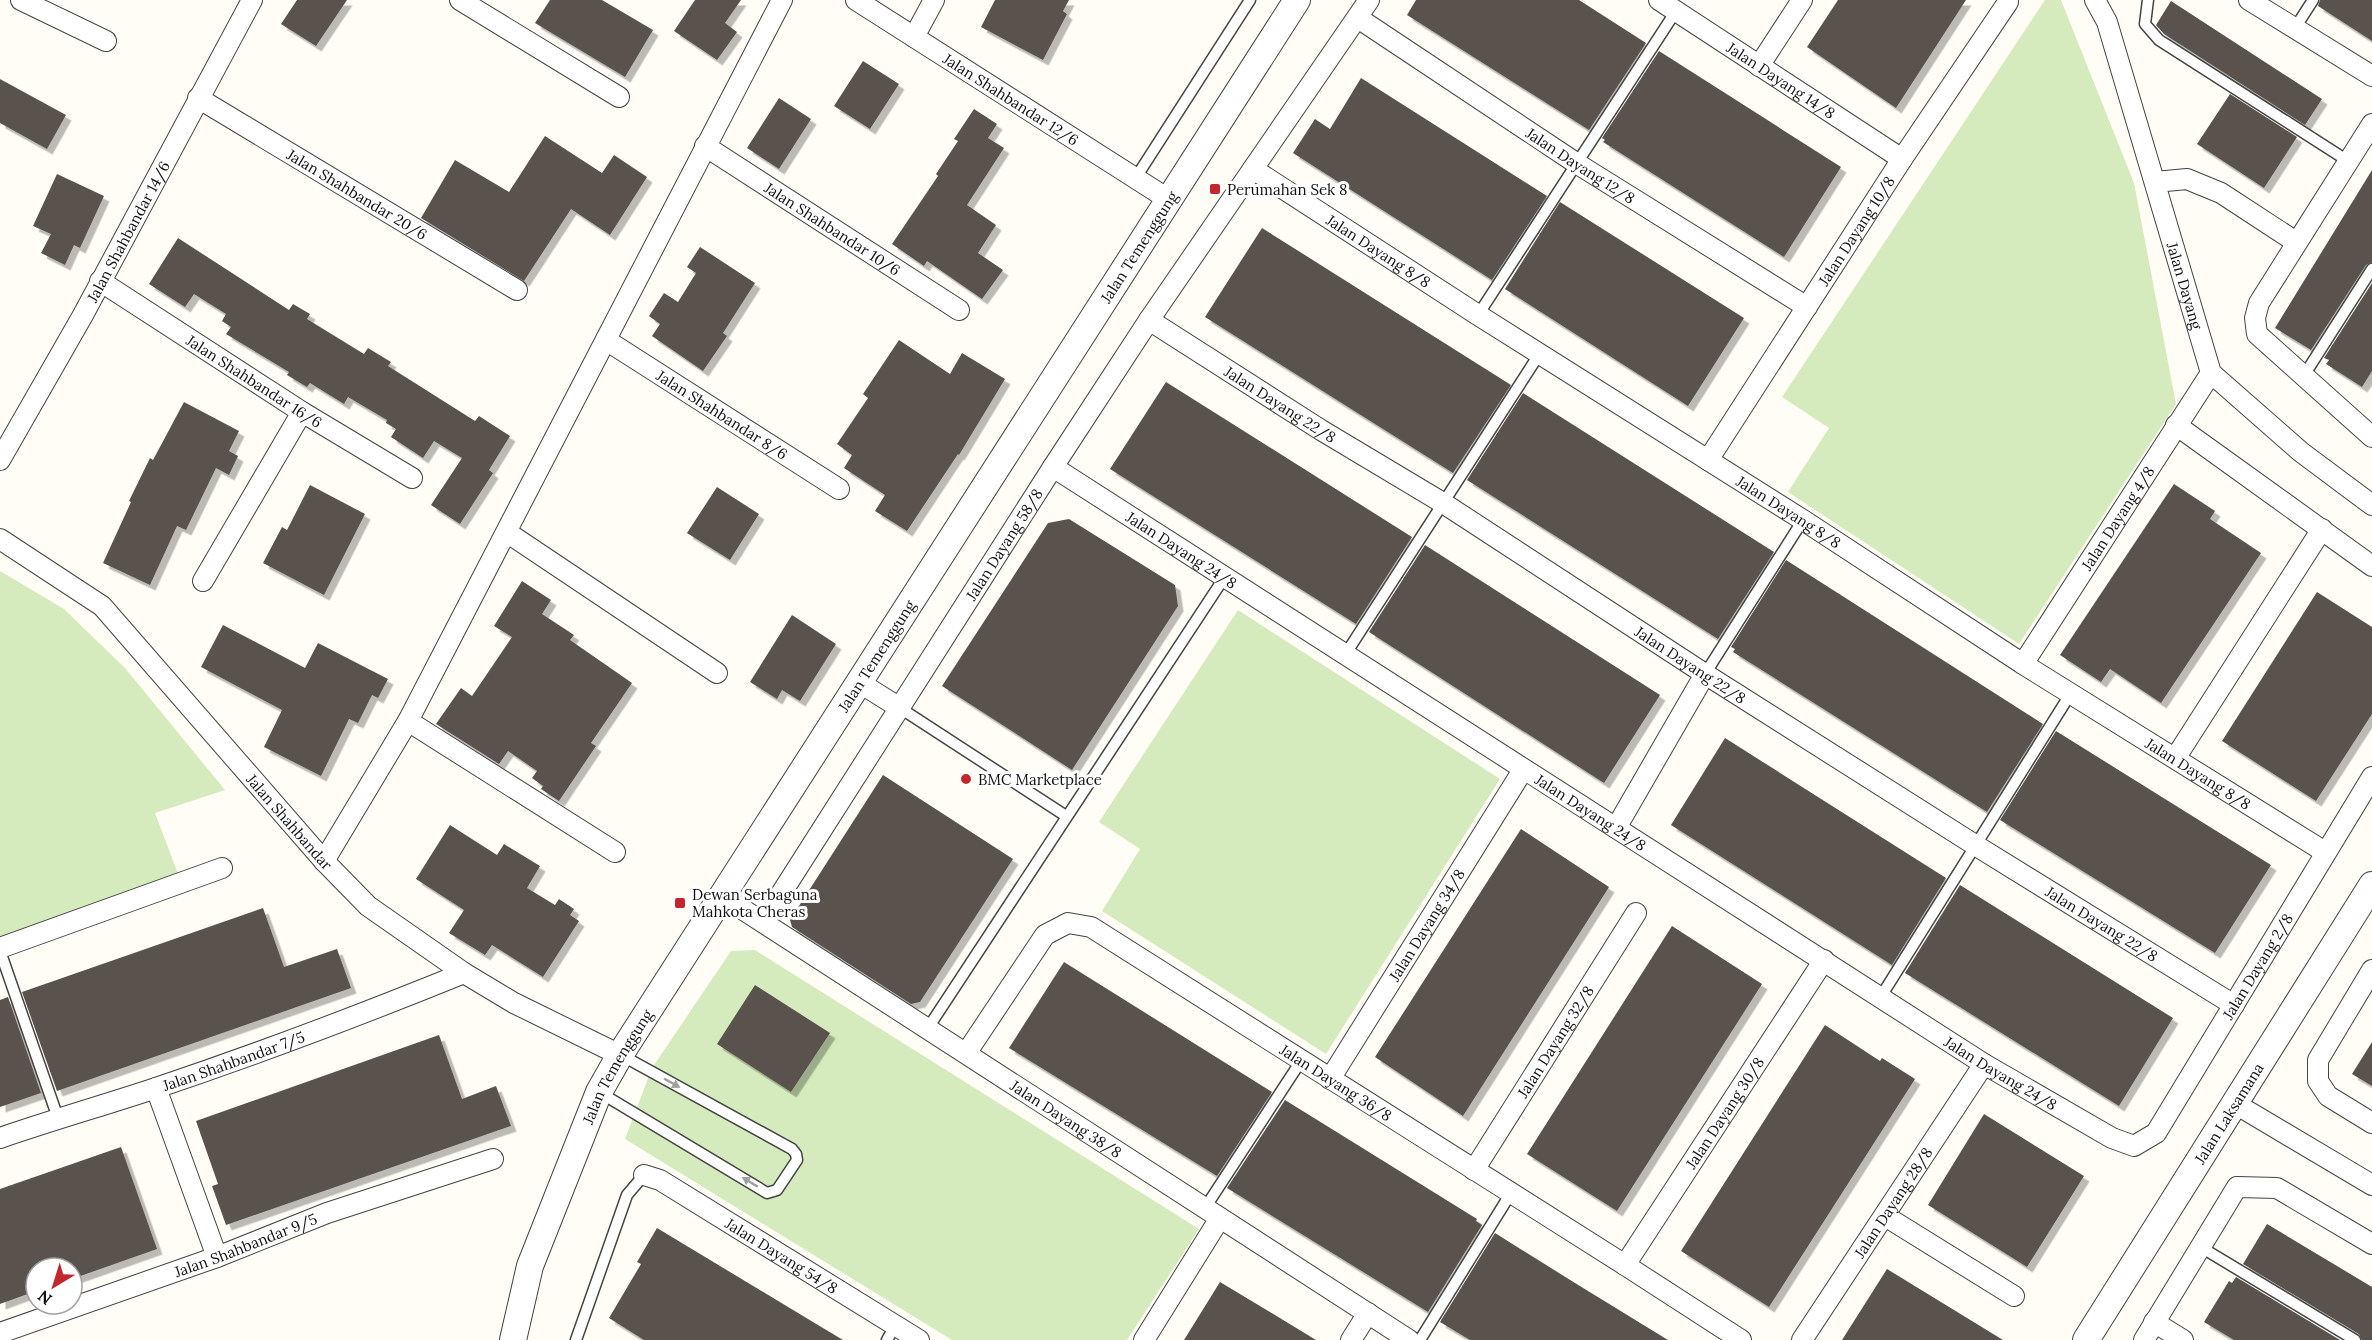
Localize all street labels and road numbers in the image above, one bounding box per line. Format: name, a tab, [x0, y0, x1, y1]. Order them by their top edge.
street label: Jalan Dayang 14/8	[1722, 37, 1839, 122]
street label: Jalan Shahbandar 12/6	[939, 48, 1082, 149]
street label: Jalan Dayang 12/8	[1522, 123, 1639, 207]
street label: Jalan Shahbandar 20/6	[283, 144, 431, 243]
street label: Jalan Shahbandar 14/6	[82, 158, 173, 306]
street label: Jalan Dayang 10/8	[1813, 172, 1898, 290]
street label: Jalan Shahbandar 10/6	[760, 177, 904, 279]
street label: Jalan Temenggung	[1095, 187, 1182, 307]
street label: Jalan Dayang 8/8	[1322, 209, 1435, 291]
street label: Jalan Dayang	[2163, 239, 2207, 332]
street label: Jalan Shahbandar 16/6	[182, 330, 326, 431]
street label: Jalan Dayang 22/8	[1220, 361, 1340, 446]
street label: Jalan Shahbandar 8/6	[652, 365, 791, 463]
street label: Jalan Dayang 4/8	[2076, 462, 2158, 574]
street label: Jalan Dayang 8/8	[1732, 471, 1845, 552]
street label: Jalan Dayang 58/8	[961, 485, 1046, 604]
street label: Jalan Dayang 24/8	[1122, 506, 1241, 592]
street label: Jalan Temenggung	[833, 596, 919, 716]
street label: Jalan Dayang 22/8	[1631, 621, 1750, 707]
street label: Jalan Dayang 8/8	[2141, 733, 2255, 813]
street label: Jalan Shahbandar	[242, 769, 337, 874]
street label: Jalan Dayang 24/8	[1531, 769, 1650, 854]
street label: Jalan Dayang 34/8	[1384, 865, 1469, 985]
street label: Jalan Dayang 22/8	[2041, 881, 2162, 965]
street label: Jalan Dayang 2/8	[2217, 910, 2297, 1023]
street label: Jalan Dayang 32/8	[1512, 982, 1597, 1102]
street label: Jalan Temenggung	[577, 1005, 657, 1128]
street label: Jalan Shahbandar 7/5	[159, 1027, 307, 1095]
street label: Jalan Dayang 24/8	[1940, 1031, 2061, 1114]
street label: Jalan Dayang 36/8	[1276, 1039, 1396, 1125]
street label: Jalan Dayang 30/8	[1681, 1053, 1768, 1173]
street label: Jalan Laksamana	[2189, 1059, 2268, 1168]
street label: Jalan Dayang 38/8	[1006, 1075, 1126, 1161]
street label: Jalan Dayang 28/8	[1849, 1143, 1936, 1262]
street label: Jalan Shahbandar 9/5	[171, 1208, 320, 1281]
street label: Jalan Dayang 54/8	[721, 1213, 842, 1297]

